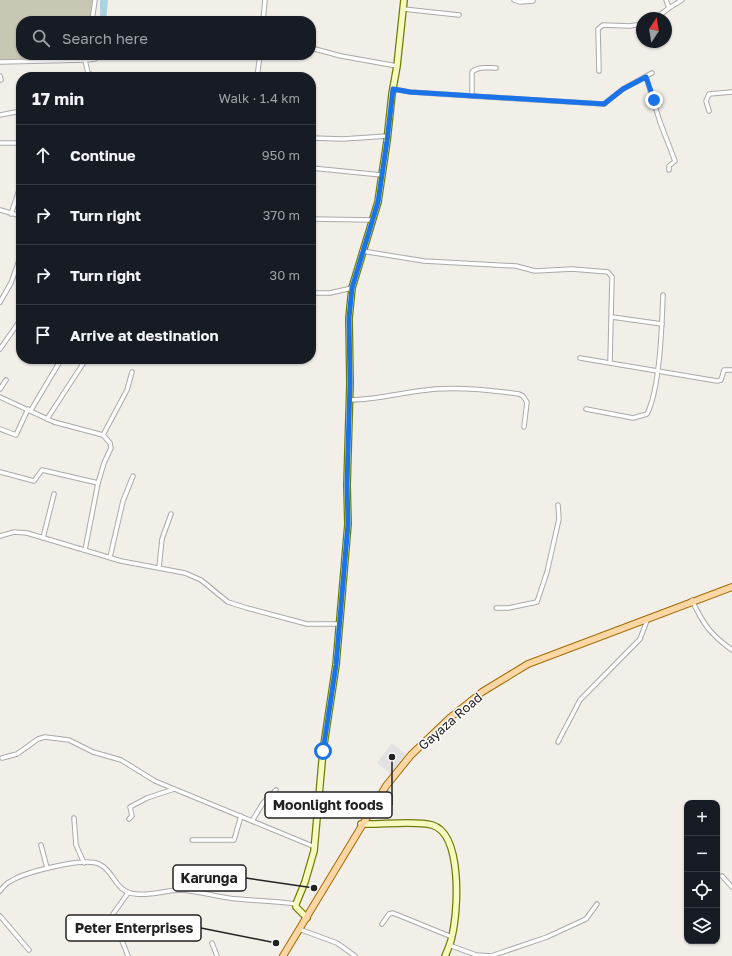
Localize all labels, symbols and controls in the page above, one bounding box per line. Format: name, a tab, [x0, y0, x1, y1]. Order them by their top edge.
north arrow	[636, 12, 672, 48]
search box	[16, 16, 316, 60]
icon: search	[30, 27, 52, 49]
text: Search here	[62, 29, 148, 47]
text: 17 min	[32, 88, 84, 109]
text: Walk · 1.4 km	[219, 90, 300, 106]
route end	[645, 91, 663, 109]
icon: ahead	[32, 144, 54, 166]
text: Continue	[70, 146, 136, 164]
text: 950 m	[262, 147, 300, 163]
icon: right	[32, 204, 54, 226]
text: Turn right	[70, 206, 141, 224]
text: 370 m	[263, 207, 300, 223]
icon: right	[32, 264, 54, 286]
text: Turn right	[70, 266, 141, 284]
text: 30 m	[270, 267, 300, 283]
icon: arrive	[32, 324, 54, 346]
text: Arrive at destination	[70, 326, 219, 344]
street label: Gayaza Road	[415, 689, 485, 753]
route start	[314, 742, 332, 760]
callout: Moonlight foods	[265, 792, 392, 818]
text: Moonlight foods	[273, 796, 384, 813]
map controls	[684, 800, 720, 944]
button: +	[684, 800, 720, 836]
button: −	[684, 836, 720, 872]
callout: Karunga	[173, 865, 246, 891]
text: Karunga	[180, 869, 238, 886]
button: locate	[684, 872, 720, 908]
button: layers	[684, 908, 720, 944]
callout: Peter Enterprises	[66, 915, 201, 941]
text: Peter Enterprises	[75, 919, 193, 936]

